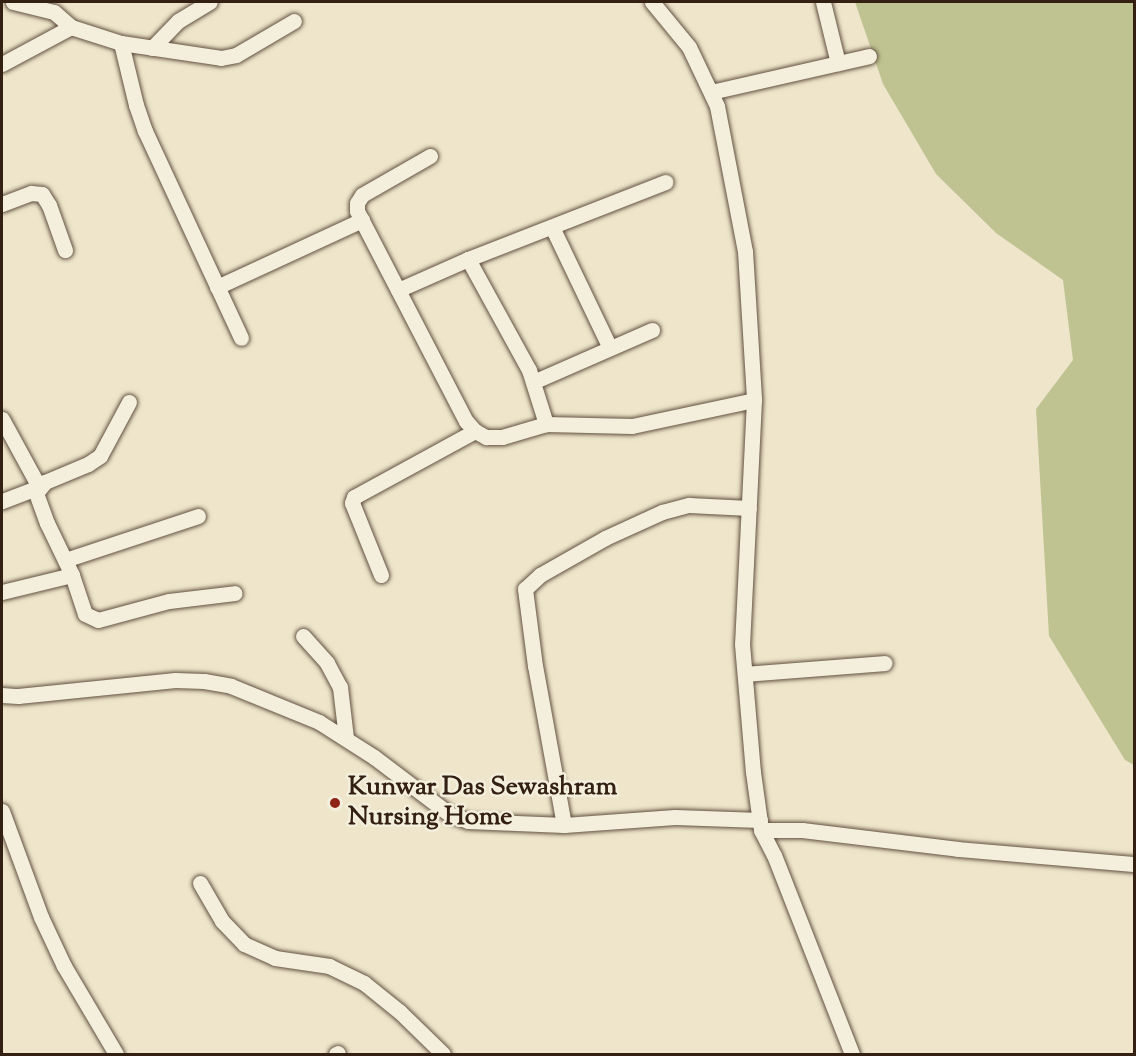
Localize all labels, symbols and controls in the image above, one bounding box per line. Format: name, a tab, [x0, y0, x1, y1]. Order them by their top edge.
place label: Kunwar Das Sewashram Nursing Home	[348, 772, 617, 834]
marker: Kunwar Das Sewashram Nursing Home	[326, 794, 344, 812]

